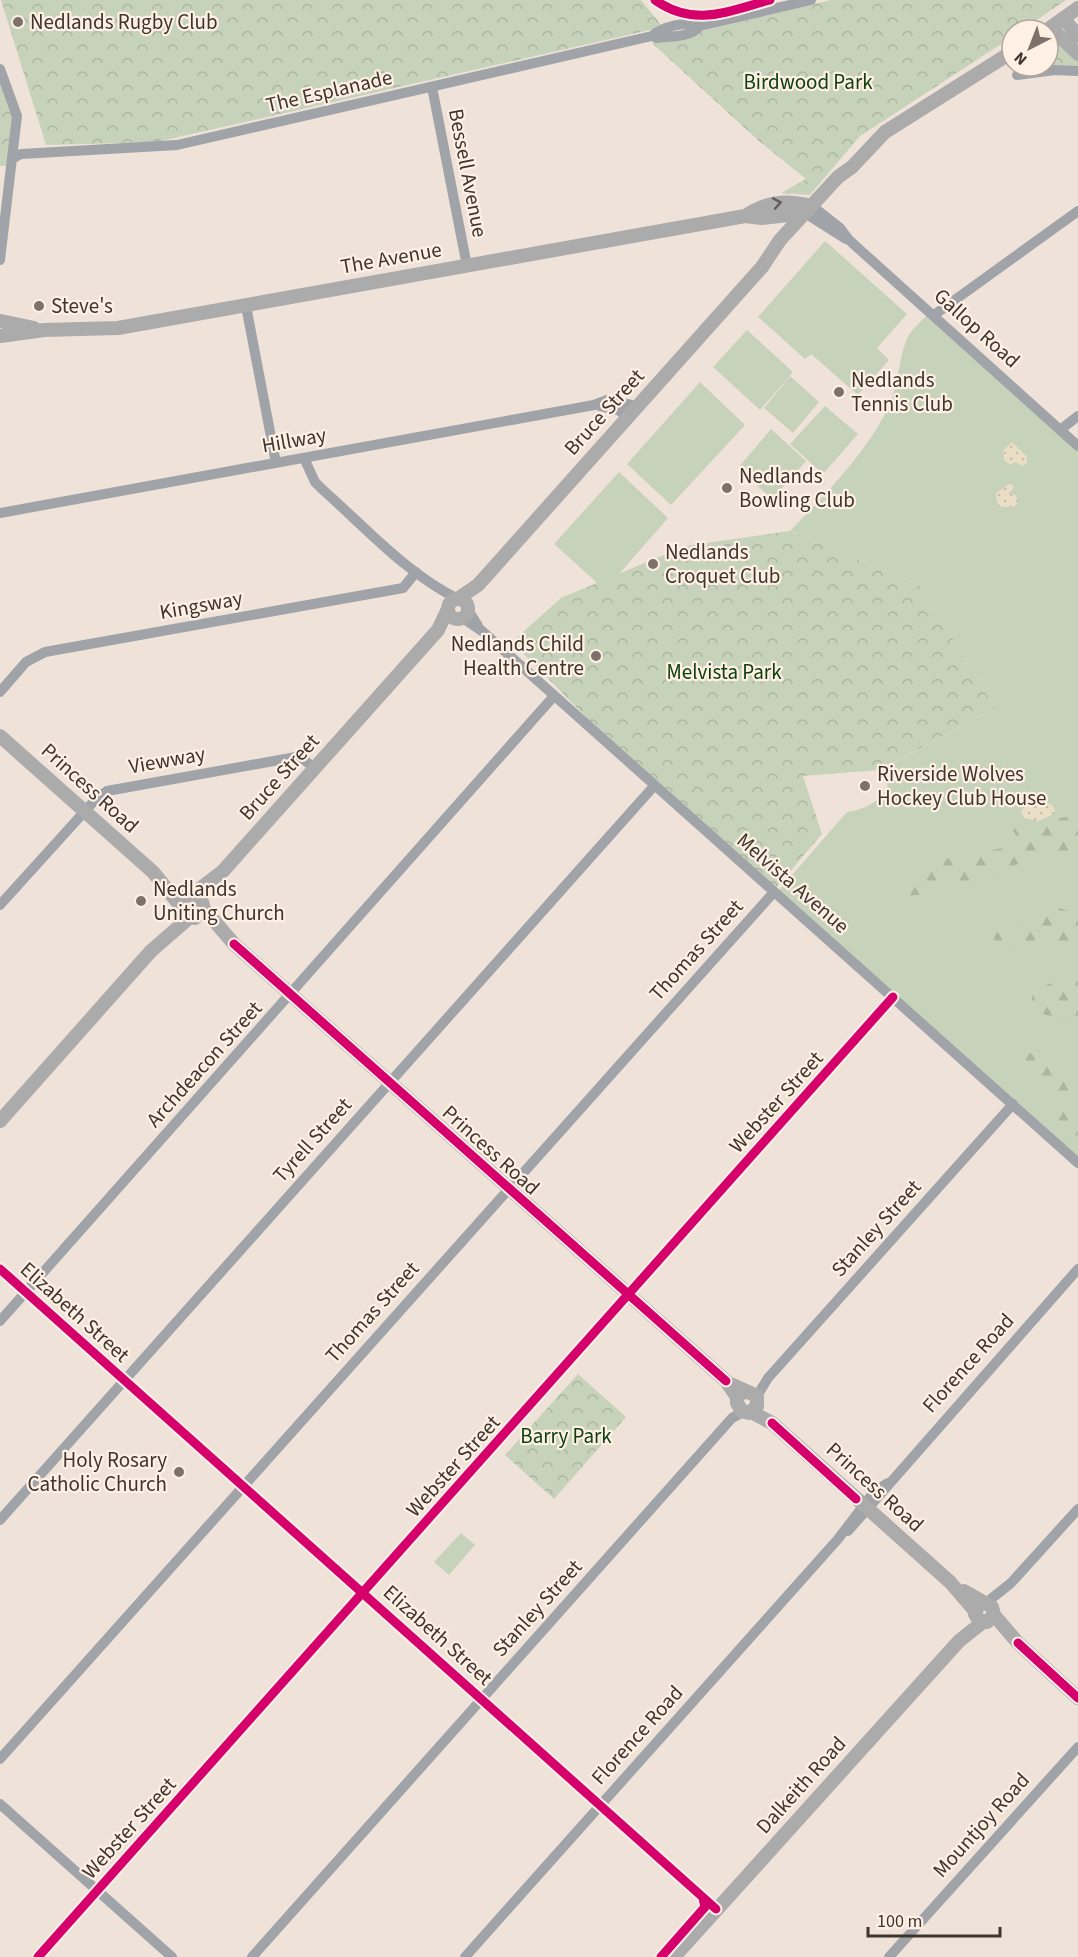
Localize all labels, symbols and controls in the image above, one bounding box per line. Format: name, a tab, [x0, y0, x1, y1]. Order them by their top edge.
place label: Nedlands Rugby Club	[30, 7, 218, 37]
marker: Nedlands Rugby Club	[11, 15, 25, 29]
north arrow	[1000, 18, 1060, 78]
text: N	[1009, 47, 1032, 70]
street label: The Esplanade	[263, 62, 395, 120]
park label: Birdwood Park	[743, 67, 873, 97]
street label: Bessell Avenue	[441, 106, 495, 240]
one-way arrow	[773, 197, 782, 209]
street label: The Avenue	[338, 234, 444, 282]
street label: Gallop Road	[927, 281, 1027, 375]
place label: Steve's	[51, 291, 113, 321]
marker: Steve's	[32, 299, 46, 313]
street label: Bruce Street	[557, 362, 651, 462]
place label: Nedlands Tennis Club	[851, 365, 953, 419]
marker: Nedlands Tennis Club	[832, 385, 846, 399]
street label: Hillway	[259, 420, 329, 460]
place label: Nedlands Bowling Club	[739, 461, 855, 515]
marker: Nedlands Bowling Club	[720, 481, 734, 495]
place label: Nedlands Croquet Club	[665, 537, 780, 591]
marker: Nedlands Croquet Club	[646, 557, 660, 571]
street label: Kingsway	[157, 583, 245, 627]
place label: Nedlands Child Health Centre	[451, 629, 584, 683]
marker: Nedlands Child Health Centre	[589, 649, 603, 663]
park label: Melvista Park	[666, 657, 782, 687]
street label: Bruce Street	[232, 727, 326, 827]
street label: Princess Road	[35, 736, 145, 840]
street label: Viewway	[127, 739, 208, 781]
place label: Riverside Wolves Hockey Club House	[877, 759, 1047, 813]
marker: Riverside Wolves Hockey Club House	[858, 779, 872, 793]
street label: Melvista Avenue	[730, 826, 856, 940]
place label: Nedlands Uniting Church	[153, 874, 285, 928]
street label: Thomas Street	[642, 893, 750, 1007]
marker: Nedlands Uniting Church	[134, 894, 148, 908]
street label: Archdeacon Street	[139, 994, 269, 1134]
street label: Webster Street	[722, 1044, 830, 1160]
street label: Tyrell Street	[266, 1091, 358, 1189]
street label: Princess Road	[436, 1098, 546, 1202]
street label: Stanley Street	[824, 1173, 928, 1283]
street label: Elizabeth Street	[14, 1255, 136, 1369]
street label: Thomas Street	[318, 1255, 426, 1369]
street label: Florence Road	[915, 1307, 1021, 1419]
street label: Webster Street	[399, 1408, 507, 1524]
park label: Barry Park	[520, 1421, 612, 1451]
street label: Princess Road	[820, 1435, 930, 1539]
place label: Holy Rosary Catholic Church	[28, 1445, 167, 1499]
marker: Holy Rosary Catholic Church	[172, 1465, 186, 1479]
street label: Stanley Street	[485, 1553, 589, 1663]
street label: Elizabeth Street	[377, 1578, 499, 1692]
street label: Florence Road	[584, 1679, 690, 1791]
street label: Dalkeith Road	[749, 1730, 853, 1840]
street label: Mountjoy Road	[926, 1766, 1036, 1884]
street label: Webster Street	[75, 1770, 183, 1886]
scale bar	[868, 1900, 1000, 1938]
text: 100 m	[877, 1909, 922, 1934]

